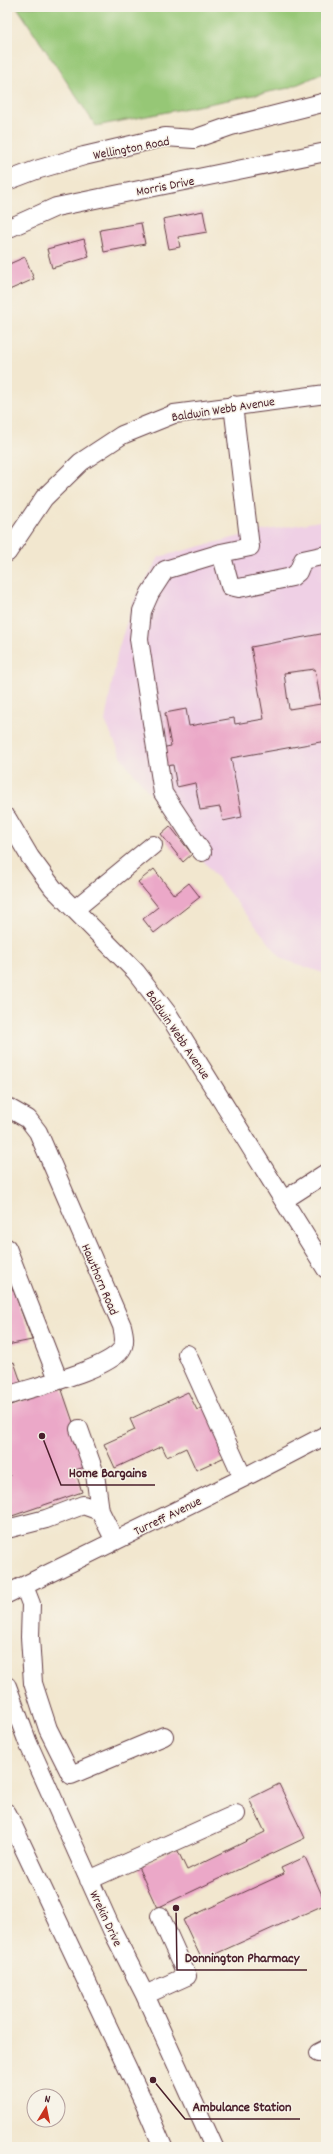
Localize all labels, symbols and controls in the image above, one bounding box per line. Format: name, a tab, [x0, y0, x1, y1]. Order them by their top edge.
street label: Wellington Road	[92, 133, 171, 166]
street label: Morris Drive	[135, 172, 196, 202]
street label: Baldwin Webb Avenue	[170, 393, 277, 428]
street label: Baldwin Webb Avenue	[140, 987, 214, 1084]
street label: Hawthorn Road	[75, 1241, 122, 1319]
callout: Home Bargains	[61, 1459, 155, 1485]
text: Home Bargains	[69, 1464, 147, 1484]
street label: Turreff Avenue	[131, 1492, 206, 1542]
street label: Wrekin Drive	[83, 1888, 126, 1950]
callout: Donnington Pharmacy	[177, 1944, 307, 1970]
text: Donnington Pharmacy	[185, 1949, 301, 1969]
north arrow	[26, 2088, 66, 2128]
text: N	[43, 2092, 52, 2109]
callout: Ambulance Station	[185, 2093, 300, 2119]
text: Ambulance Station	[192, 2098, 292, 2118]

